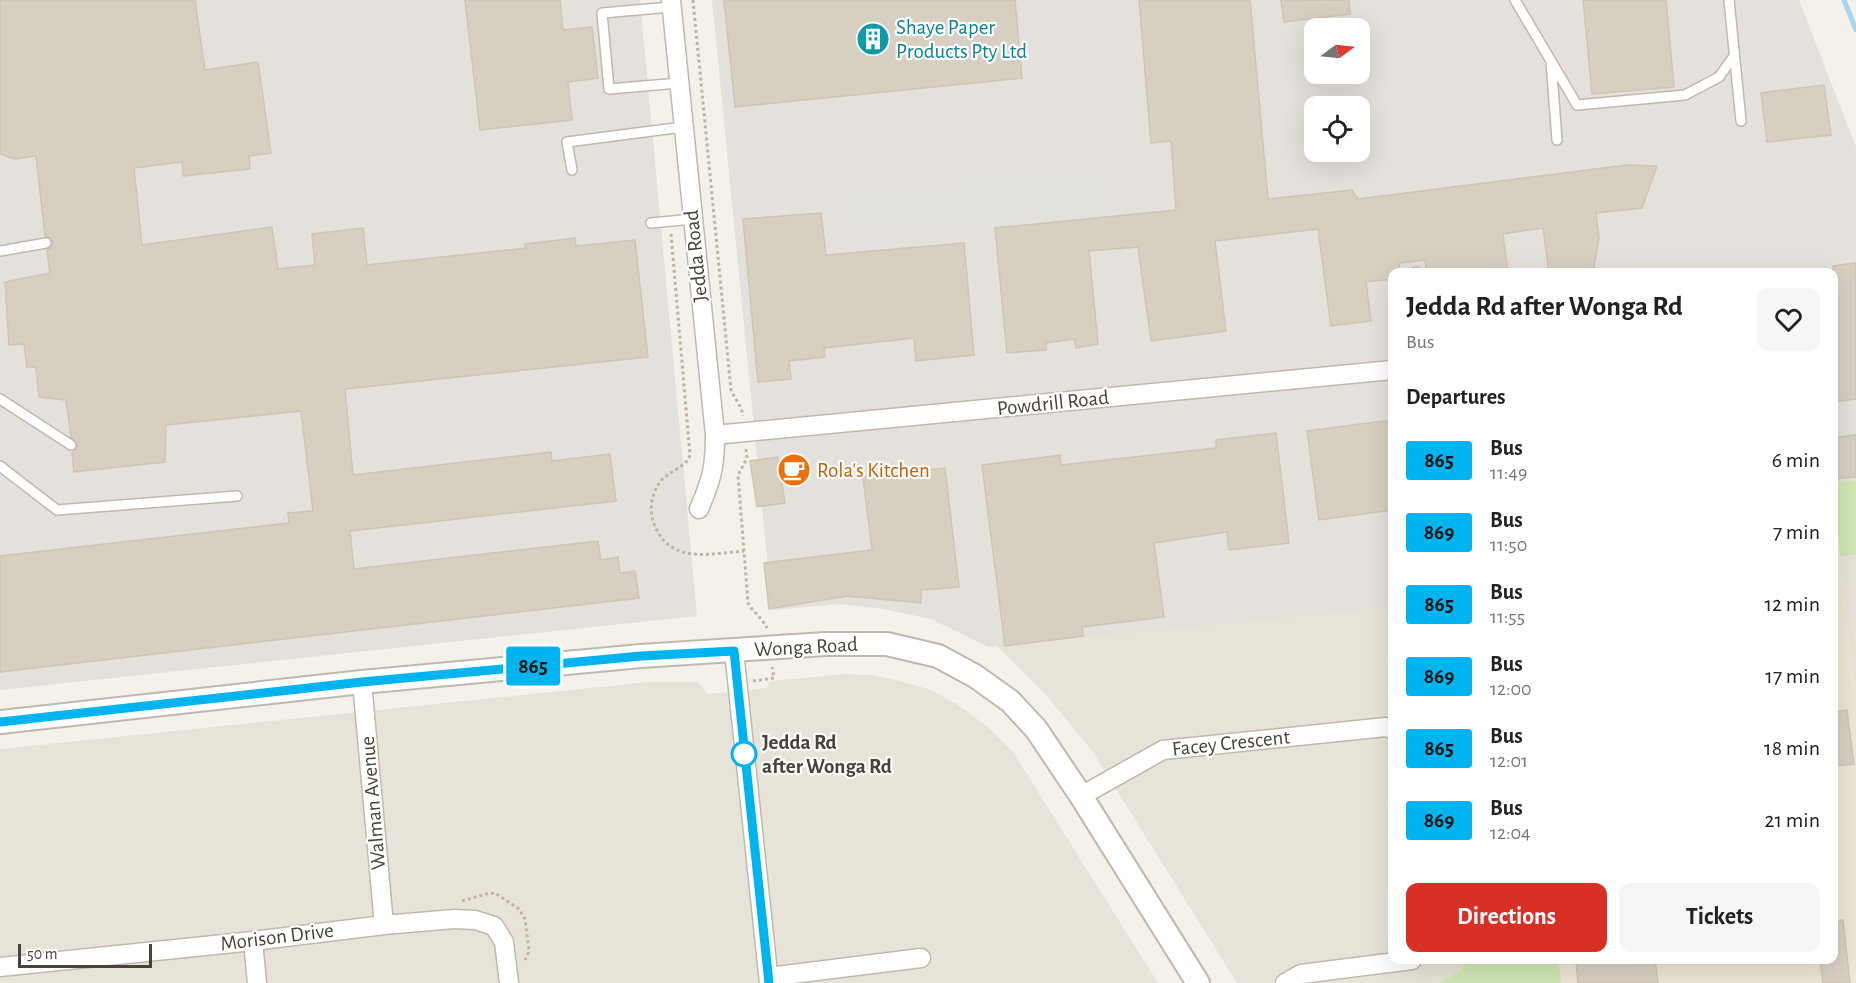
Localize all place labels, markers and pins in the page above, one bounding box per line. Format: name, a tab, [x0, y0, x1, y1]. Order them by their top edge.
place label: Shaye Paper Products Pty Ltd	[896, 17, 1027, 62]
building icon: Shaye Paper Products Pty Ltd	[855, 21, 891, 57]
cafe icon: Rola's Kitchen	[776, 452, 812, 488]
place label: Rola's Kitchen	[817, 460, 930, 481]
place label: Jedda Rd after Wonga Rd	[762, 732, 892, 777]
marker: Jedda Rd after Wonga Rd	[731, 741, 757, 767]

